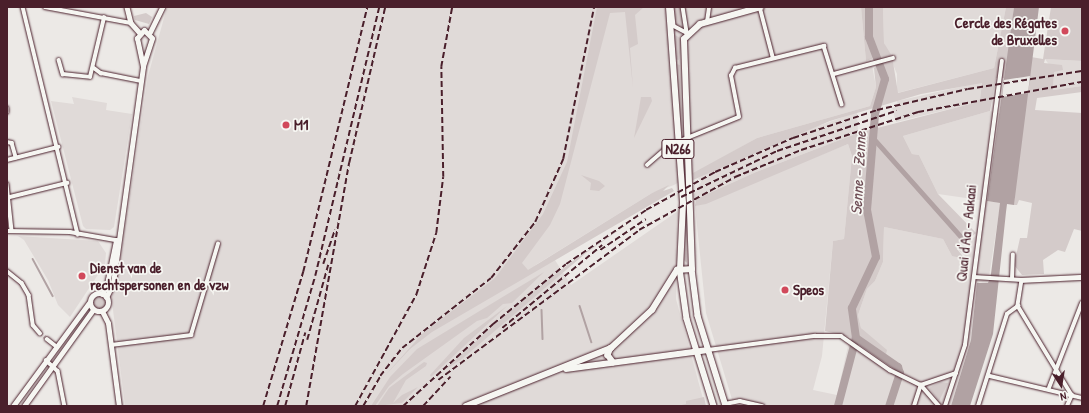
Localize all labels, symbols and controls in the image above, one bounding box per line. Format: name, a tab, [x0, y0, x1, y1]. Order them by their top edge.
place label: Cercle des Régates de Bruxelles	[955, 13, 1057, 48]
marker: Cercle des Régates de Bruxelles	[1060, 26, 1070, 36]
place label: M1	[294, 116, 308, 134]
marker: M1	[281, 120, 291, 130]
water label: Senne - Zenne	[846, 131, 870, 215]
road number: N266	[661, 137, 695, 161]
street label: Quai d'Aa - Aakaai	[952, 184, 980, 282]
place label: Dienst van de rechtspersonen en de vzw	[90, 258, 229, 293]
marker: Dienst van de rechtspersonen en de vzw	[77, 271, 87, 281]
place label: Speos	[793, 281, 824, 299]
marker: Speos	[780, 285, 790, 295]
north arrow	[1041, 365, 1081, 405]
text: N	[1059, 389, 1068, 404]

